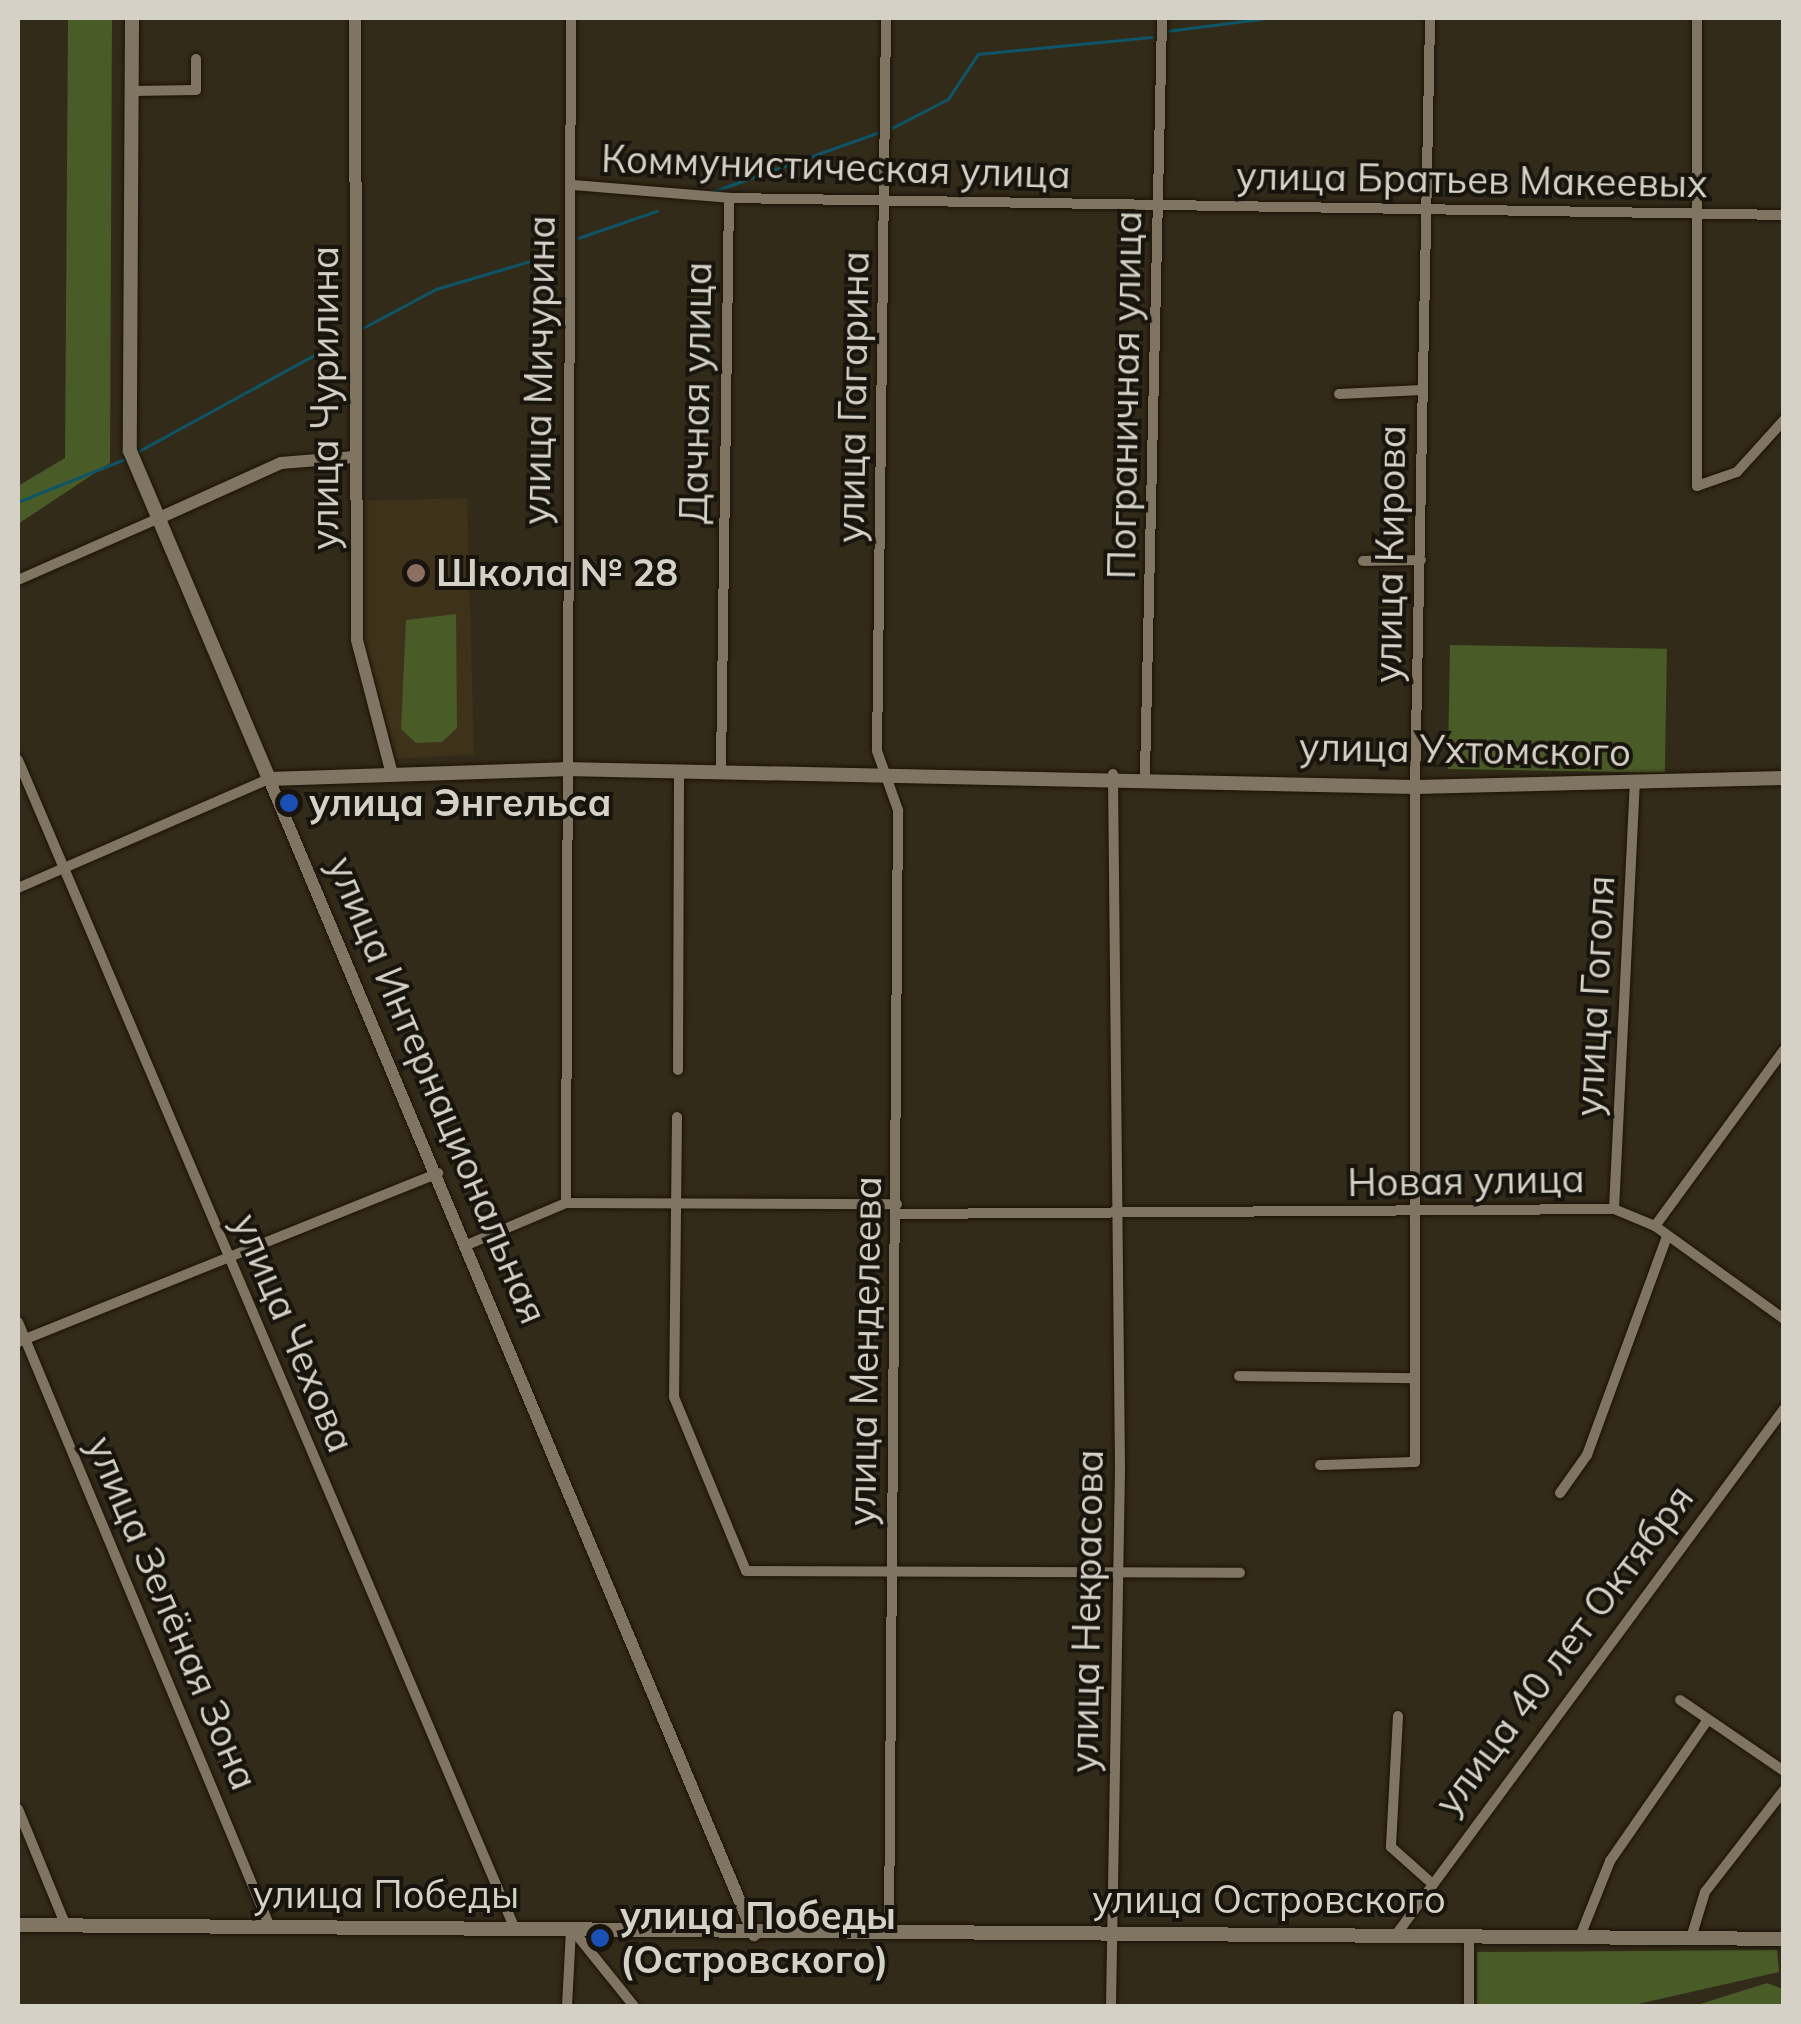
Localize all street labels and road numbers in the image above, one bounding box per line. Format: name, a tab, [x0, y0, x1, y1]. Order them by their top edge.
street label: Коммунистическая улица	[600, 136, 1072, 198]
street label: улица Братьев Макеевых	[1236, 153, 1708, 207]
street label: Пограничная улица	[1099, 210, 1151, 580]
street label: улица Мичурина	[514, 215, 564, 525]
street label: улица Чурилина	[302, 246, 348, 550]
street label: улица Гагарина	[828, 251, 878, 543]
street label: Дачная улица	[671, 261, 721, 525]
street label: улица Кирова	[1365, 425, 1415, 683]
street label: улица Ухтомского	[1299, 724, 1631, 776]
street label: улица Интернациональная	[318, 850, 556, 1330]
street label: улица Гоголя	[1566, 874, 1624, 1118]
street label: Новая улица	[1347, 1156, 1585, 1206]
street label: улица Менделеева	[839, 1176, 891, 1526]
street label: улица Чехова	[222, 1207, 364, 1459]
street label: улица Зелёная Зона	[77, 1429, 267, 1797]
street label: улица Некрасова	[1061, 1449, 1113, 1773]
street label: улица 40 лет Октября	[1425, 1476, 1703, 1824]
street label: улица Победы	[253, 1872, 519, 1918]
street label: улица Островского	[1092, 1877, 1446, 1923]

